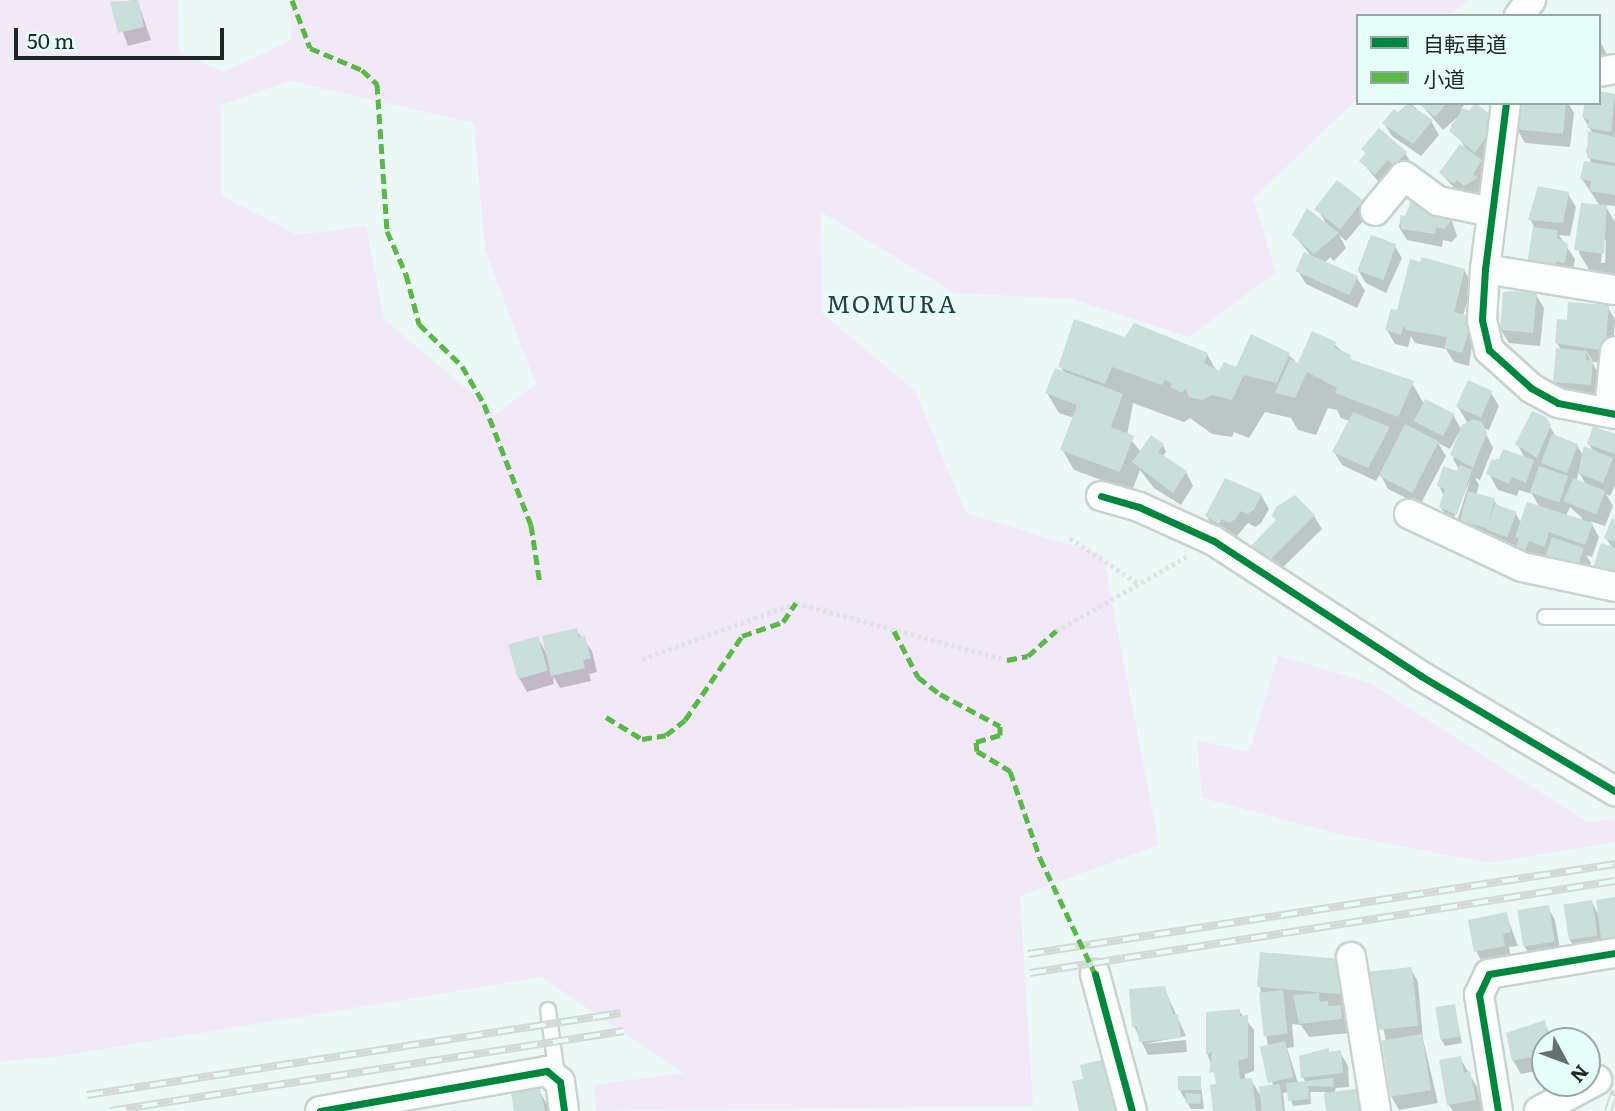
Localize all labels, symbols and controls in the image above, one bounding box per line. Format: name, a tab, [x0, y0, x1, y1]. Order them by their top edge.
scale bar	[18, 14, 228, 58]
legend	[1356, 14, 1601, 105]
text: 50 m	[27, 24, 74, 55]
text: 自転車道	[1423, 27, 1507, 58]
text: 小道	[1423, 62, 1465, 93]
district label: MOMURA	[827, 289, 957, 317]
north arrow	[1531, 1027, 1601, 1097]
text: N	[1565, 1059, 1596, 1090]

